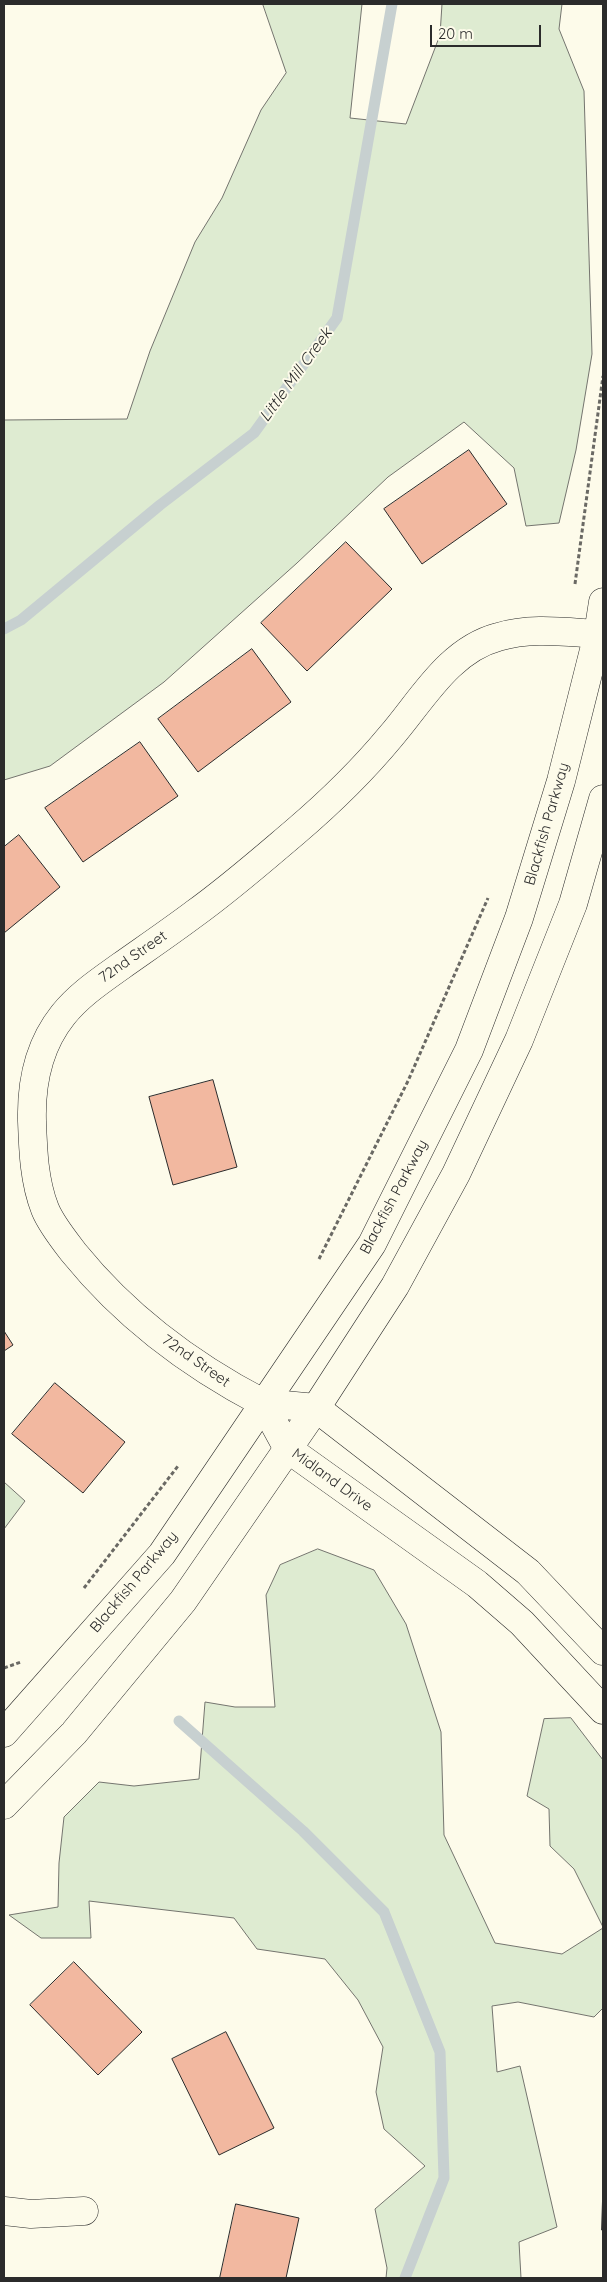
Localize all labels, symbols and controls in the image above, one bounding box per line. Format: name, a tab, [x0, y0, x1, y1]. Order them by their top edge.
scale bar	[432, 15, 543, 47]
text: 20 m	[438, 24, 473, 43]
water label: Little Mill Creek	[256, 324, 336, 426]
street label: Blackfish Parkway	[521, 760, 573, 888]
street label: 72nd Street	[96, 927, 170, 987]
street label: Blackfish Parkway	[356, 1137, 432, 1257]
street label: 72nd Street	[159, 1331, 233, 1391]
street label: Midland Drive	[288, 1445, 376, 1515]
street label: Blackfish Parkway	[86, 1528, 182, 1636]

